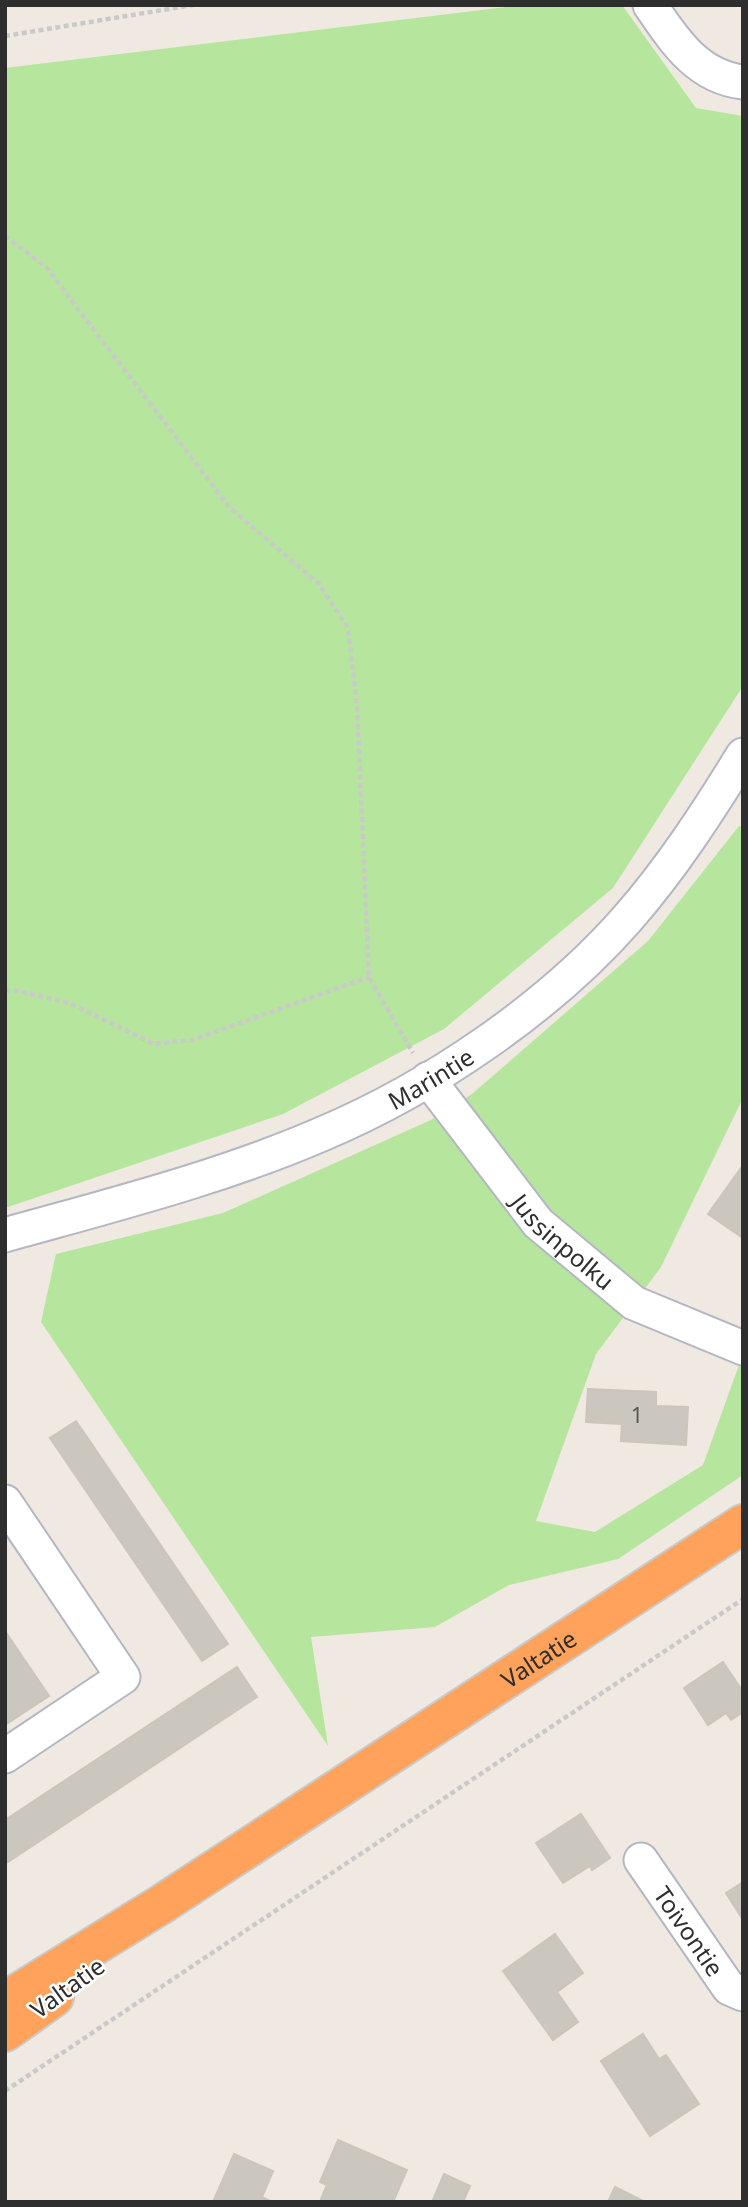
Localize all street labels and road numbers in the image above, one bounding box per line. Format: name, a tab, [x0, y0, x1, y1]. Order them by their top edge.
street label: Marintie	[381, 1039, 480, 1116]
street label: Jussinpolku	[503, 1185, 622, 1297]
street label: Valtatie	[494, 1621, 582, 1695]
street label: Toivontie	[647, 1879, 732, 1982]
street label: Valtatie	[23, 1949, 111, 2025]

